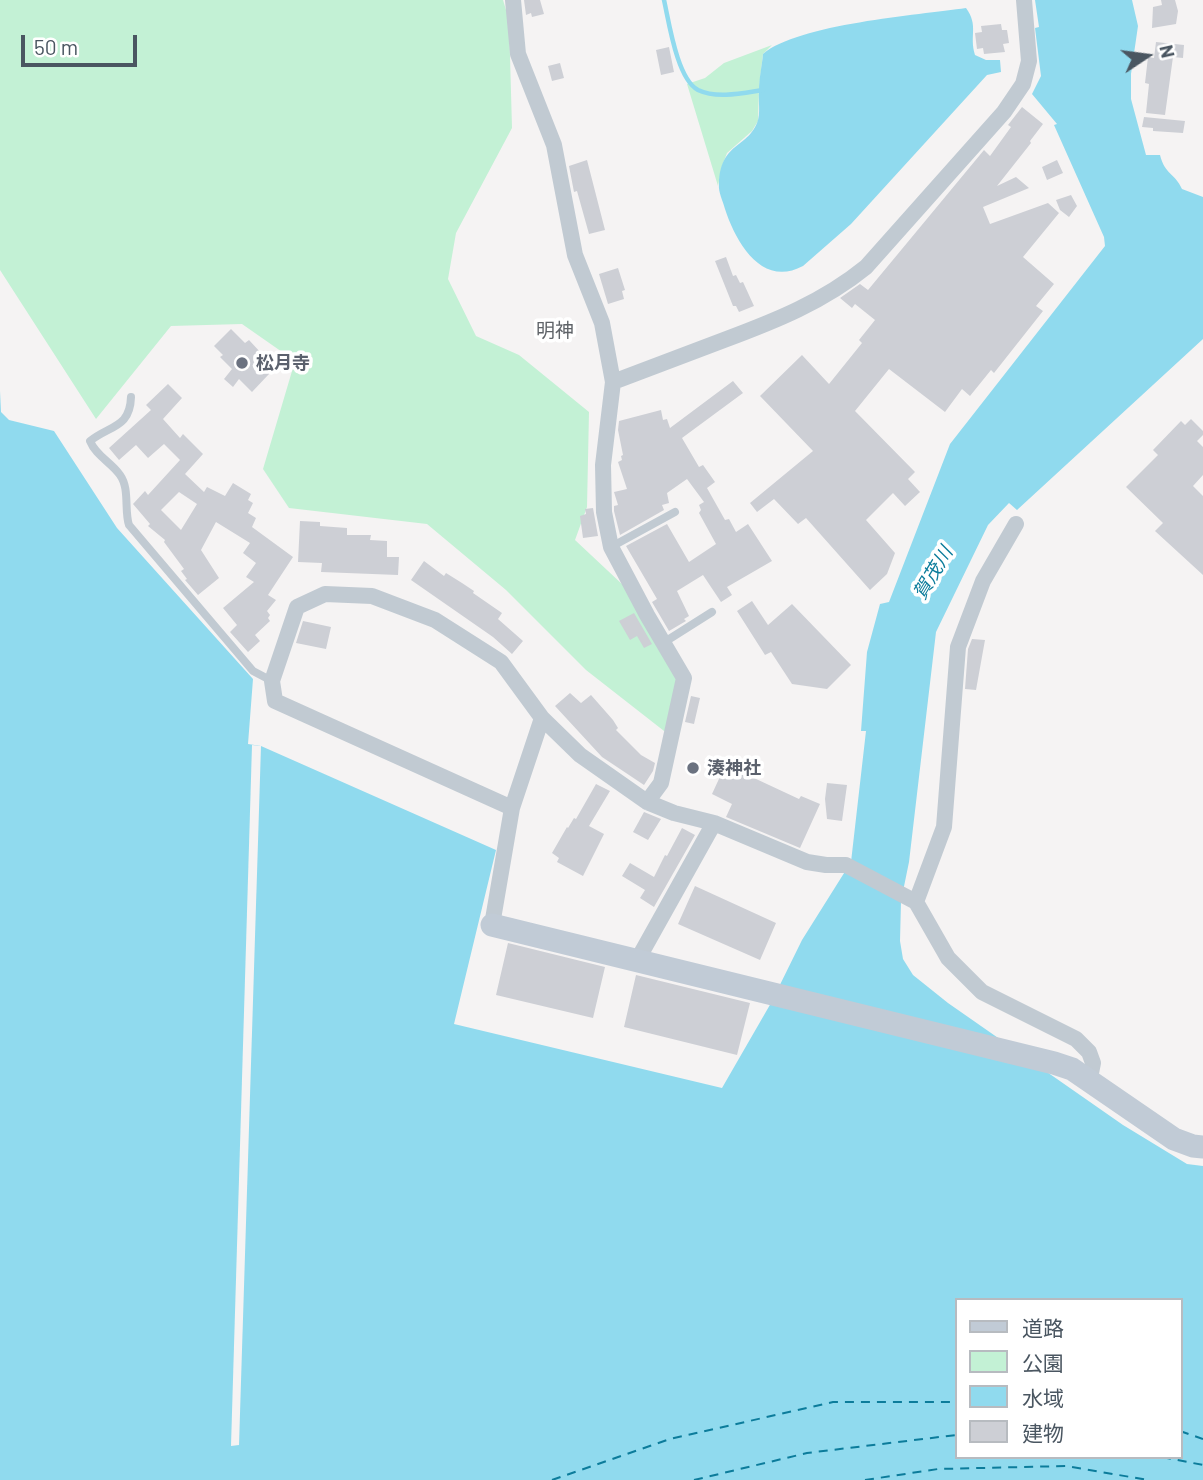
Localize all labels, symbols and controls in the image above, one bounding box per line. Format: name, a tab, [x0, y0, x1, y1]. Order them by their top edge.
scale bar	[24, 21, 140, 65]
north arrow	[1112, 21, 1182, 91]
text: 50 m	[34, 34, 78, 59]
text: N	[1155, 42, 1181, 60]
district label: 明神	[536, 320, 574, 342]
place label: 松月寺	[256, 352, 310, 374]
marker: 松月寺	[234, 355, 250, 371]
water label: 賀茂川	[909, 543, 957, 603]
place label: 湊神社	[707, 757, 761, 779]
marker: 湊神社	[685, 760, 701, 776]
legend	[954, 1298, 1182, 1459]
text: 道路	[1022, 1315, 1064, 1340]
text: 公園	[1022, 1350, 1064, 1375]
text: 水域	[1022, 1385, 1064, 1410]
text: 建物	[1022, 1420, 1064, 1445]

